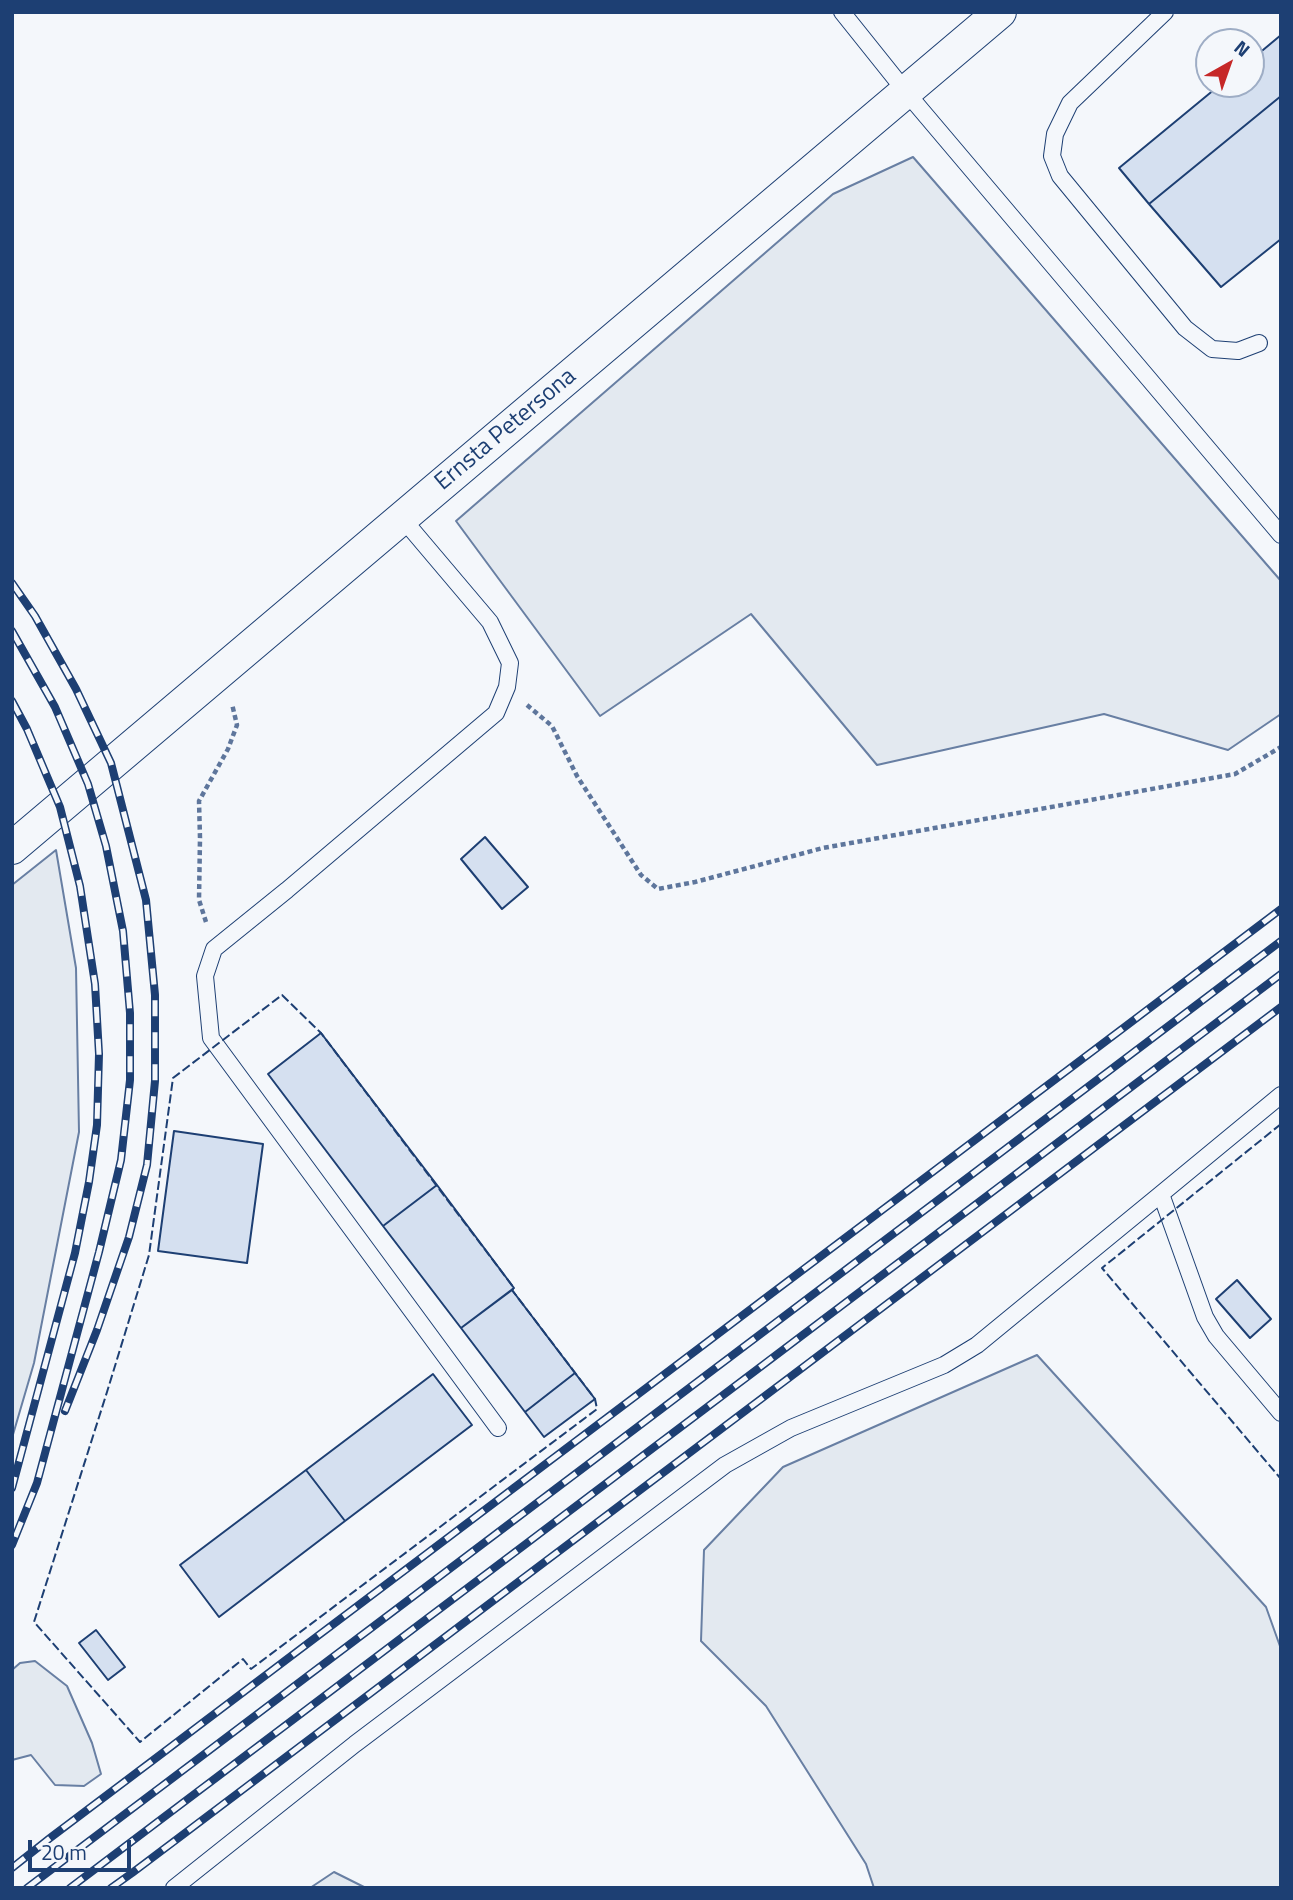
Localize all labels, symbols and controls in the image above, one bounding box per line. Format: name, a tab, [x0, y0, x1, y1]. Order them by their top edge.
north arrow	[1195, 28, 1265, 98]
text: N	[1228, 33, 1257, 63]
street label: Ernsta Petersona	[430, 363, 582, 497]
scale bar	[32, 1826, 135, 1870]
text: 20 m	[41, 1836, 87, 1868]

